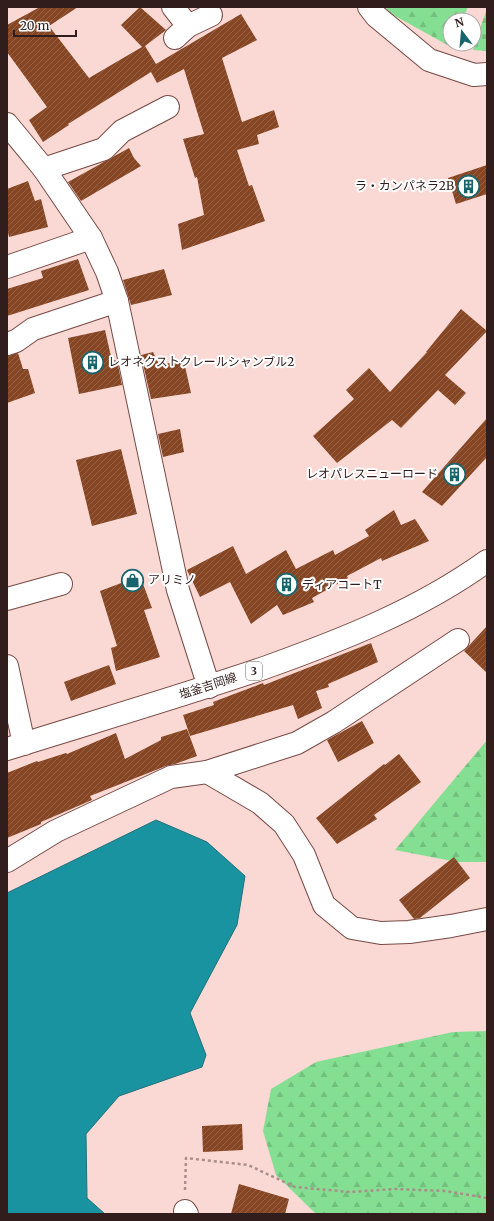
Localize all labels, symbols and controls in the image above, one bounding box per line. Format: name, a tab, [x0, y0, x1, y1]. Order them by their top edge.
scale bar	[14, 12, 76, 38]
north arrow	[442, 12, 482, 52]
text: N	[453, 14, 466, 30]
text: 20 m	[20, 18, 49, 33]
building icon: ラ・カンパネラ2B	[456, 173, 482, 199]
place label: ラ・カンパネラ2B	[355, 178, 454, 193]
building icon: レオネクストクレールシャンブル2	[79, 349, 105, 375]
place label: レオネクストクレールシャンブル2	[108, 354, 294, 369]
building icon: レオパレスニューロード	[441, 461, 467, 487]
place label: レオパレスニューロード	[306, 466, 438, 481]
shop icon: アリミノ	[120, 567, 146, 593]
place label: アリミノ	[148, 572, 196, 587]
building icon: ディアコートT	[273, 572, 299, 598]
place label: ディアコートT	[302, 577, 382, 592]
road number: 3	[246, 662, 262, 680]
street label: 塩釜吉岡線	[177, 669, 239, 702]

